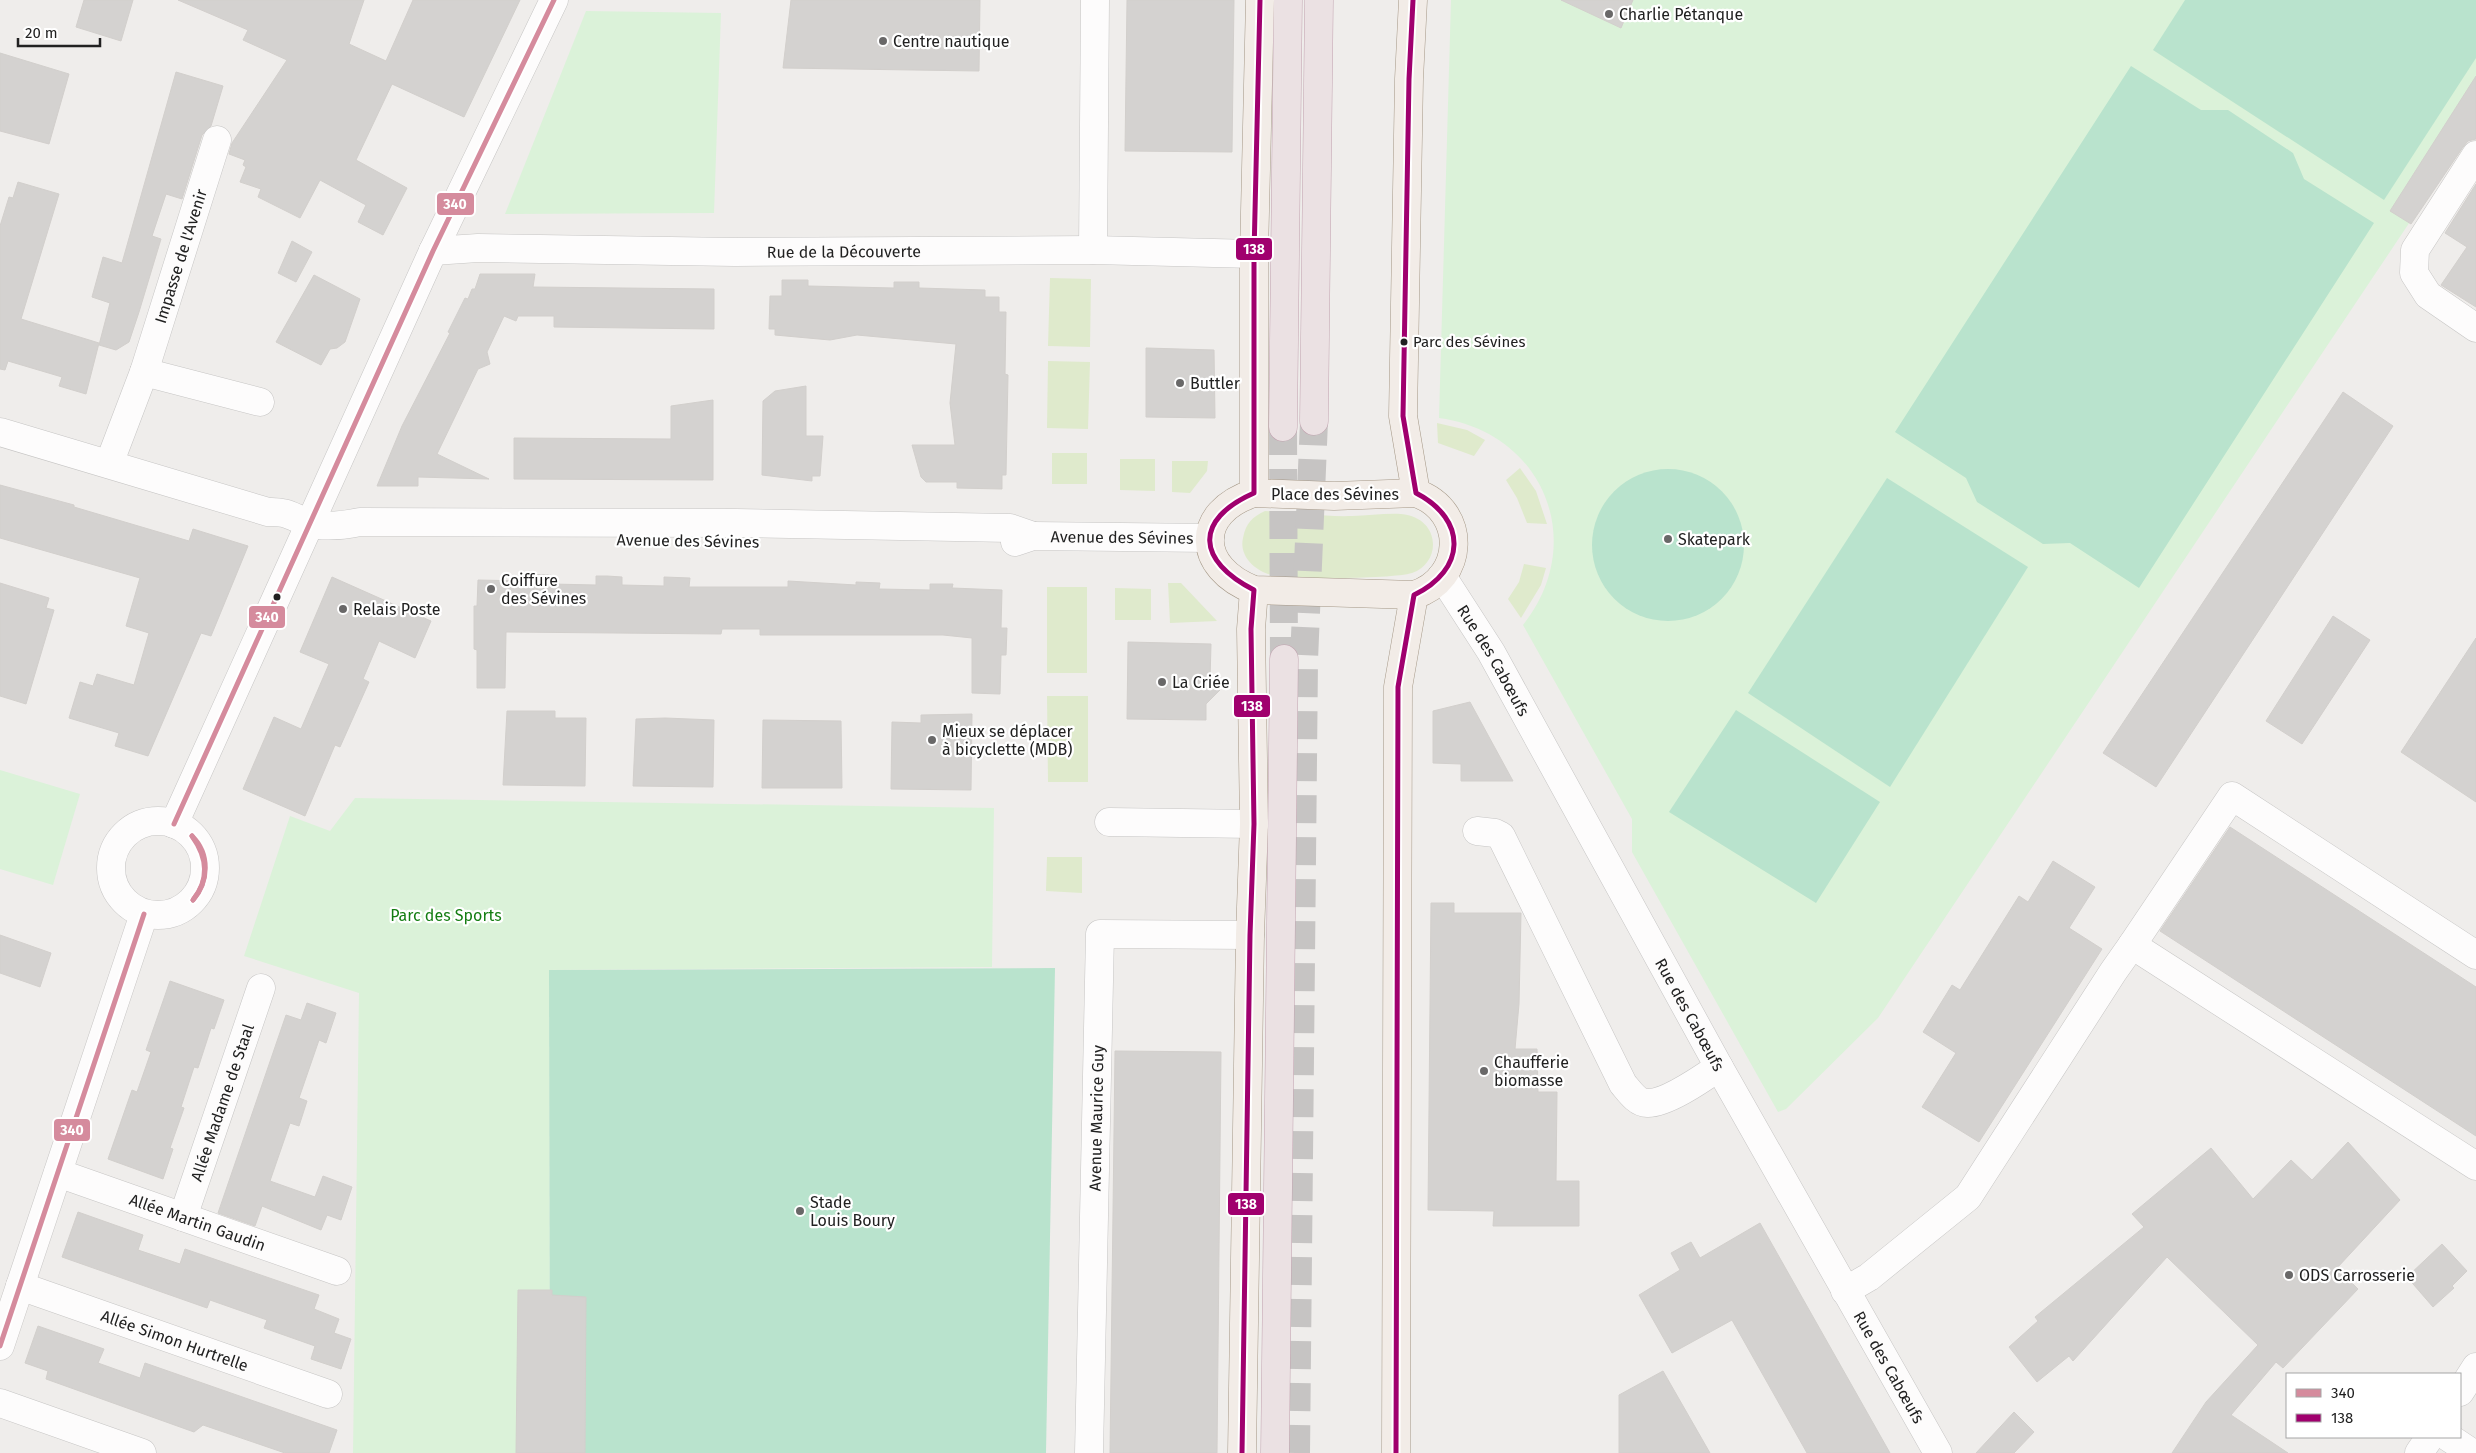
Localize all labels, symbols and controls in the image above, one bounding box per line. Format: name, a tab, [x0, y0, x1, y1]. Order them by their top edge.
place label: Charlie Pétanque	[1619, 5, 1743, 24]
marker: Charlie Pétanque	[1603, 8, 1615, 20]
scale bar	[18, 15, 100, 47]
text: 20 m	[25, 24, 58, 42]
place label: Centre nautique	[893, 32, 1009, 51]
marker: Centre nautique	[877, 35, 889, 47]
street label: Impasse de l'Avenir	[150, 186, 211, 326]
line badge: 340	[436, 192, 475, 216]
text: 340	[442, 196, 467, 213]
line badge: 138	[1235, 237, 1273, 261]
street label: Rue de la Découverte	[767, 241, 921, 261]
text: 138	[1243, 241, 1265, 258]
place label: Parc des Sévines	[1413, 333, 1526, 351]
marker: Parc des Sévines	[1399, 337, 1409, 347]
place label: Buttler	[1190, 374, 1241, 393]
marker: Buttler	[1174, 377, 1186, 389]
street label: Place des Sévines	[1271, 485, 1399, 504]
street label: Avenue des Sévines	[1050, 527, 1194, 547]
street label: Avenue des Sévines	[617, 530, 759, 552]
place label: Skatepark	[1678, 530, 1751, 549]
marker: Skatepark	[1662, 533, 1674, 545]
place label: Coiffure des Sévines	[501, 571, 586, 608]
marker: Coiffure des Sévines	[485, 583, 497, 595]
unlabelled marker	[272, 592, 282, 602]
place label: Relais Poste	[353, 600, 441, 619]
street label: Rue des Cabœufs	[1454, 601, 1534, 719]
marker: Relais Poste	[337, 603, 349, 615]
line badge: 340	[248, 605, 286, 629]
text: 340	[254, 609, 279, 626]
place label: La Criée	[1172, 673, 1230, 692]
marker: La Criée	[1156, 676, 1168, 688]
line badge: 138	[1233, 694, 1271, 718]
text: 138	[1241, 698, 1263, 715]
place label: Mieux se déplacer à bicyclette (MDB)	[942, 722, 1074, 759]
marker: Mieux se déplacer à bicyclette (MDB)	[926, 734, 938, 746]
park label: Parc des Sports	[390, 906, 502, 925]
street label: Rue des Cabœufs	[1652, 955, 1729, 1074]
street label: Allée Madame de Staal	[186, 1021, 258, 1184]
street label: Avenue Maurice Guy	[1085, 1045, 1107, 1191]
place label: Chaufferie biomasse	[1494, 1053, 1569, 1090]
marker: Chaufferie biomasse	[1478, 1065, 1490, 1077]
line badge: 340	[53, 1118, 91, 1142]
text: 340	[59, 1122, 84, 1139]
street label: Allée Martin Gaudin	[127, 1189, 268, 1255]
line badge: 138	[1227, 1192, 1265, 1216]
place label: Stade Louis Boury	[810, 1193, 895, 1230]
text: 138	[1235, 1196, 1257, 1213]
marker: Stade Louis Boury	[794, 1205, 806, 1217]
place label: ODS Carrosserie	[2299, 1266, 2415, 1285]
marker: ODS Carrosserie	[2283, 1269, 2295, 1281]
street label: Allée Simon Hurtrelle	[99, 1306, 251, 1375]
street label: Rue des Cabœufs	[1850, 1308, 1929, 1427]
legend	[2286, 1373, 2461, 1438]
text: 340	[2331, 1384, 2355, 1402]
text: 138	[2331, 1409, 2353, 1427]

